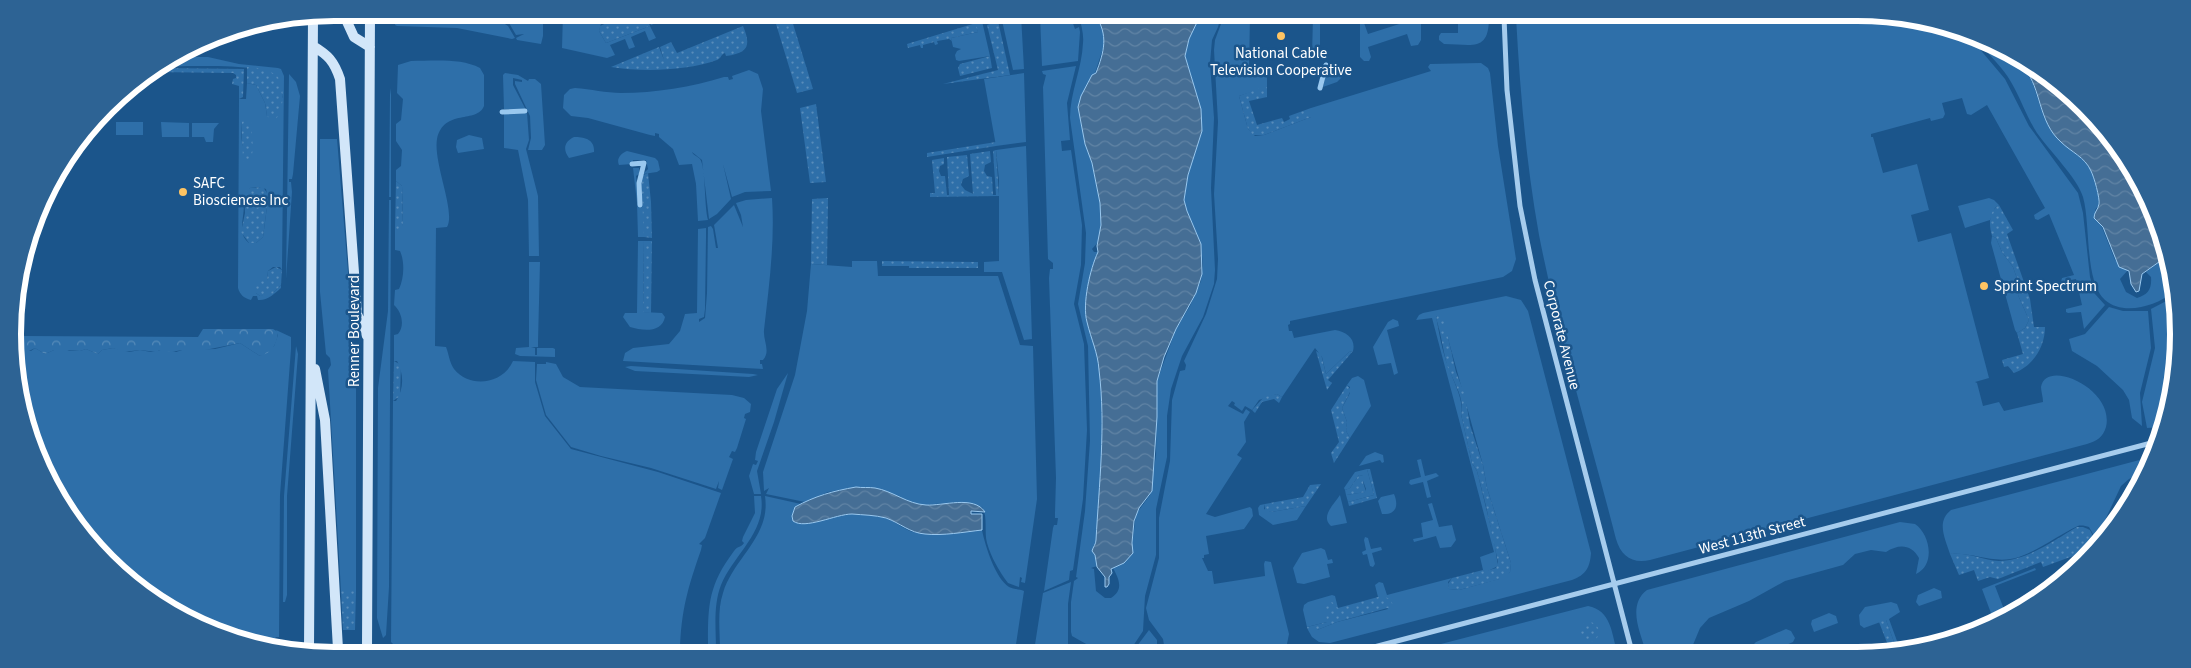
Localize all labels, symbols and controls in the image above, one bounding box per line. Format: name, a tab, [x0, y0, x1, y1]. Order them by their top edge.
marker: National Cable Television Cooperative	[1275, 30, 1287, 42]
place label: National Cable Television Cooperative	[1210, 43, 1352, 81]
place label: SAFC Biosciences Inc	[193, 173, 288, 211]
marker: SAFC Biosciences Inc	[177, 186, 189, 198]
street label: Renner Boulevard	[344, 275, 365, 387]
place label: Sprint Spectrum	[1994, 276, 2097, 297]
street label: Corporate Avenue	[1538, 278, 1585, 392]
marker: Sprint Spectrum	[1978, 280, 1990, 292]
street label: West 113th Street	[1697, 511, 1808, 560]

